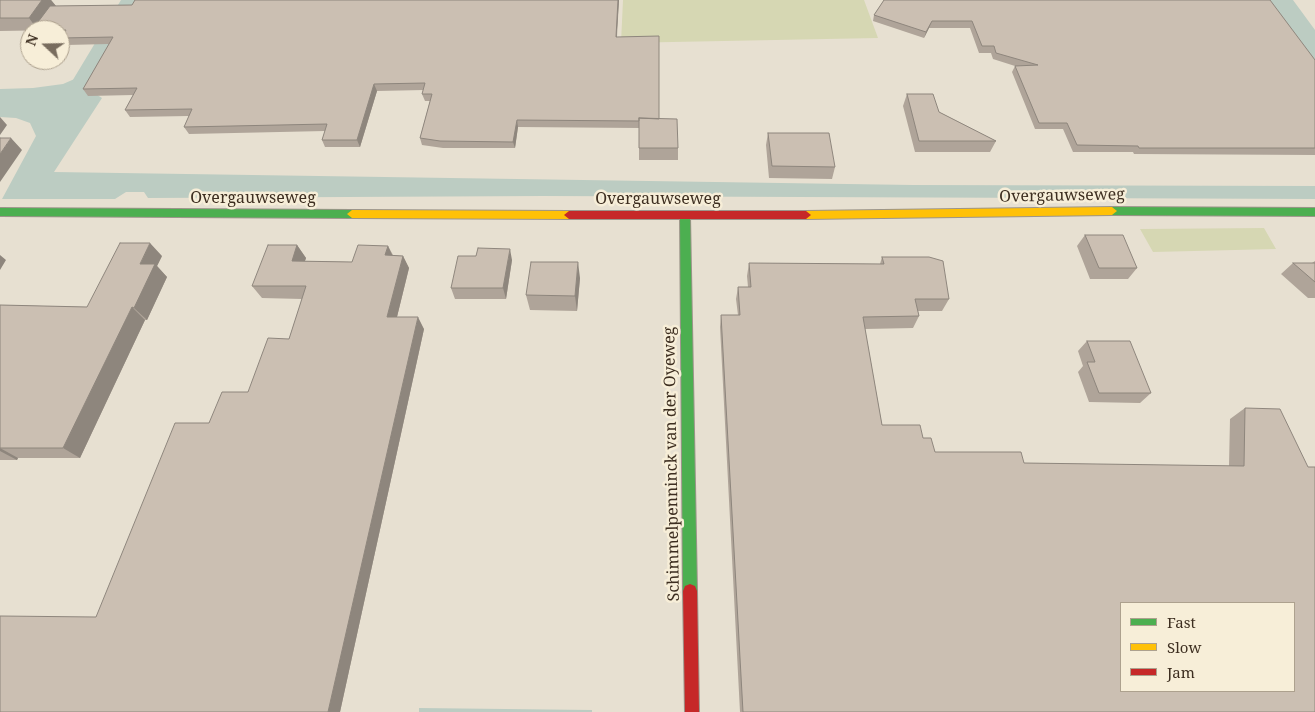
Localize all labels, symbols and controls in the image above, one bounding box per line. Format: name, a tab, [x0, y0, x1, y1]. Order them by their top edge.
north arrow	[20, 20, 70, 70]
text: N	[21, 31, 42, 48]
street label: Overgauwseweg	[999, 185, 1125, 207]
street label: Overgauwseweg	[190, 188, 316, 208]
street label: Overgauwseweg	[595, 189, 721, 209]
street label: Schimmelpenninck van der Oyeweg	[660, 326, 684, 602]
legend	[1120, 602, 1295, 692]
text: Fast	[1167, 612, 1196, 632]
text: Slow	[1167, 637, 1201, 657]
text: Jam	[1167, 662, 1195, 682]

